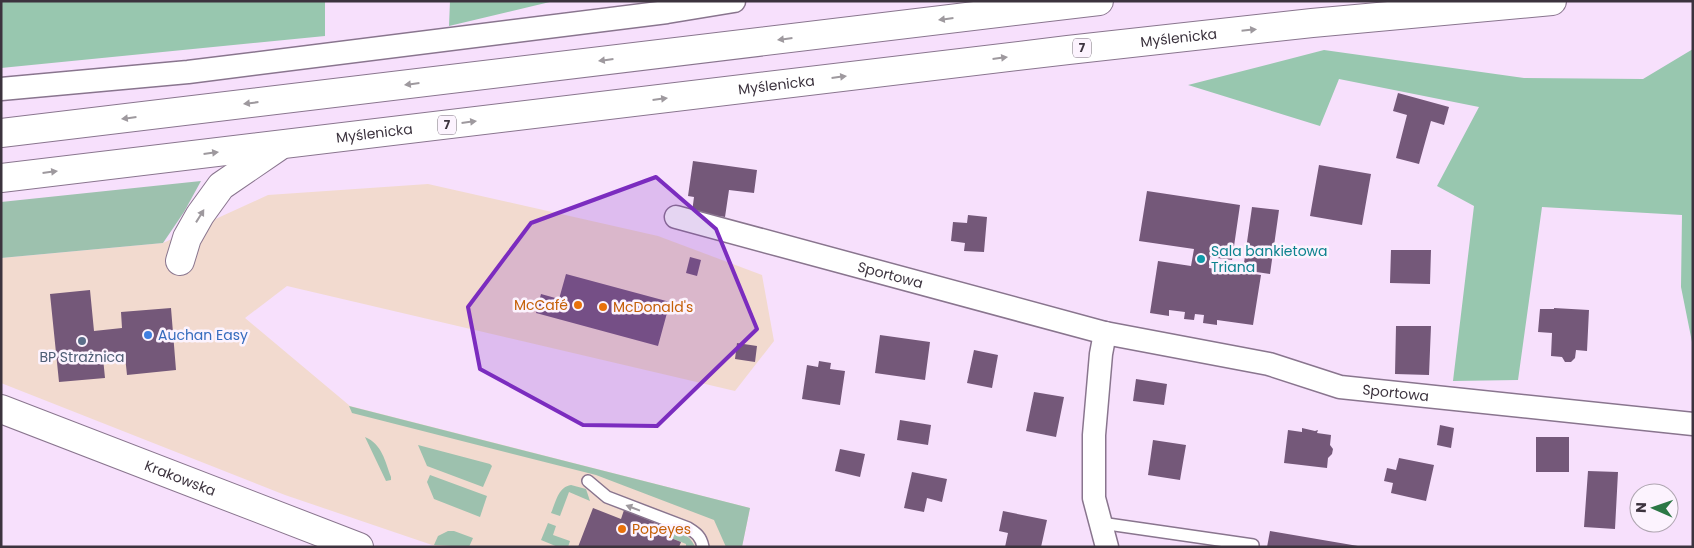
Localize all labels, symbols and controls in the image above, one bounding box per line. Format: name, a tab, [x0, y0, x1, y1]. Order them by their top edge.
one-way arrow	[938, 16, 954, 24]
street label: Myślenicka	[1139, 24, 1218, 52]
one-way arrow	[1241, 26, 1257, 34]
one-way arrow	[777, 35, 793, 43]
road number: 7	[1073, 38, 1091, 58]
one-way arrow	[993, 54, 1009, 62]
one-way arrow	[598, 56, 614, 64]
street label: Myślenicka	[737, 70, 816, 99]
one-way arrow	[831, 73, 847, 81]
one-way arrow	[404, 80, 420, 88]
one-way arrow	[653, 95, 669, 103]
one-way arrow	[242, 99, 258, 107]
one-way arrow	[121, 114, 137, 122]
road number: 7	[438, 116, 456, 134]
one-way arrow	[461, 118, 477, 126]
street label: Myślenicka	[335, 119, 414, 148]
one-way arrow	[203, 149, 219, 157]
one-way arrow	[42, 168, 58, 176]
one-way arrow	[195, 210, 204, 223]
place label: Sala bankietowa Triana	[1211, 241, 1328, 277]
marker: Sala bankietowa Triana	[1195, 253, 1207, 265]
street label: Sportowa	[855, 257, 925, 293]
place label: McCafé	[514, 295, 568, 315]
place label: McDonald's	[613, 297, 693, 317]
marker: McCafé	[572, 299, 584, 311]
marker: McDonald's	[597, 301, 609, 313]
place label: Auchan Easy	[158, 325, 248, 345]
marker: Auchan Easy	[142, 329, 154, 341]
marker: BP Strażnica	[76, 335, 88, 347]
place label: BP Strażnica	[39, 347, 125, 367]
street label: Sportowa	[1361, 379, 1430, 406]
street label: Krakowska	[142, 455, 219, 501]
north arrow	[1629, 483, 1679, 533]
text: N	[1631, 502, 1651, 513]
one-way arrow	[626, 503, 641, 511]
place label: Popeyes	[632, 519, 691, 539]
marker: Popeyes	[616, 523, 628, 535]

